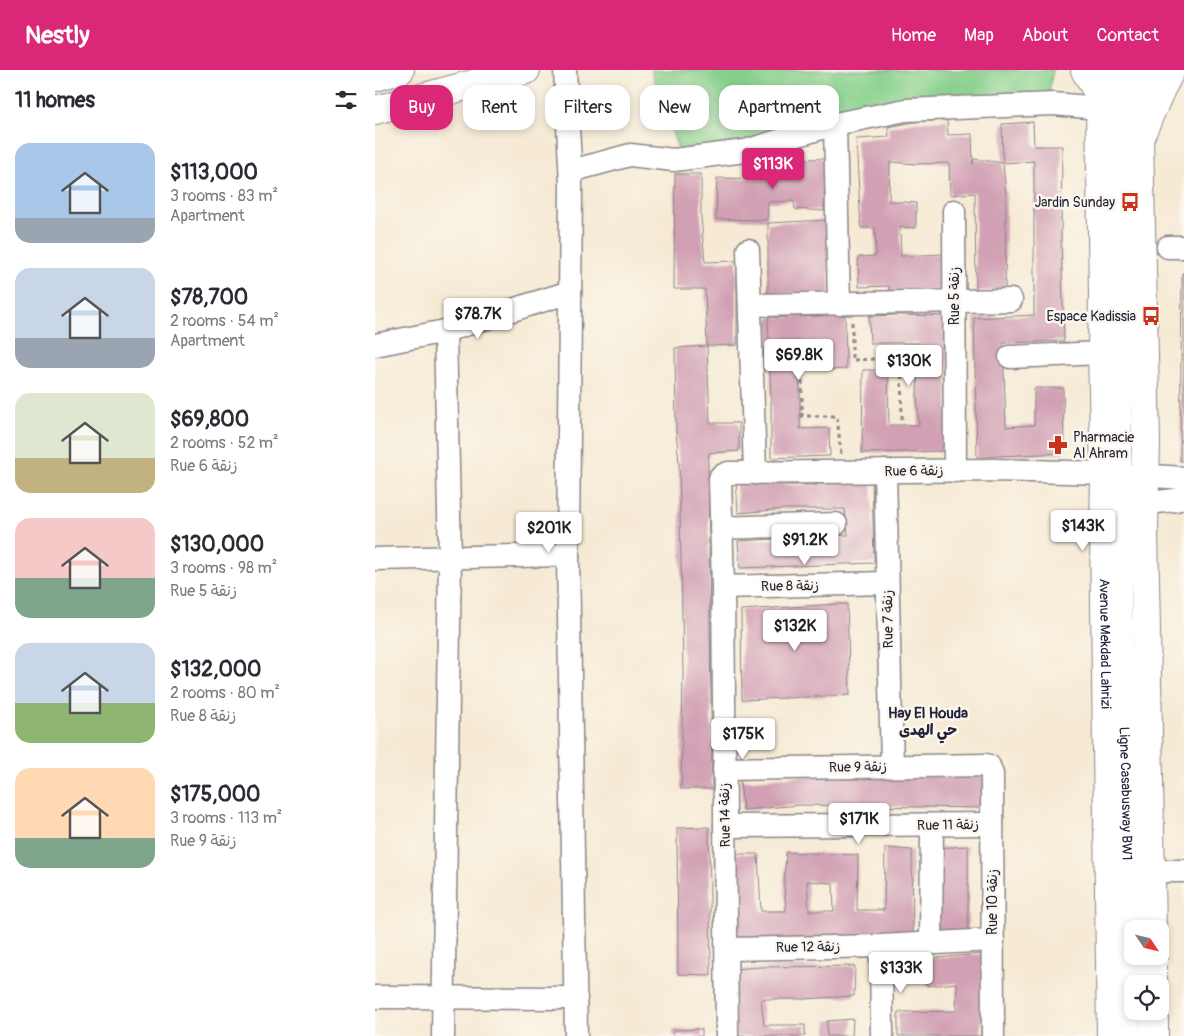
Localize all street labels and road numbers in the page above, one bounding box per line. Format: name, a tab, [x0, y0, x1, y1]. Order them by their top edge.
street label: Rue 5 زنقة	[946, 267, 963, 325]
street label: Rue 6 زنقة	[884, 462, 944, 480]
street label: Rue 8 زنقة	[761, 577, 819, 595]
street label: Avenue Mekdad Lahrizi	[1096, 578, 1115, 710]
street label: Rue 7 زنقة	[879, 590, 897, 648]
street label: Ligne Casabusway BW1	[1116, 726, 1136, 861]
street label: Rue 9 زنقة	[829, 758, 887, 776]
street label: Rue 14 زنقة	[716, 783, 734, 847]
street label: Rue 11 زنقة	[917, 816, 979, 834]
street label: Rue 10 زنقة	[984, 869, 1001, 935]
street label: Rue 12 زنقة	[776, 938, 840, 956]

